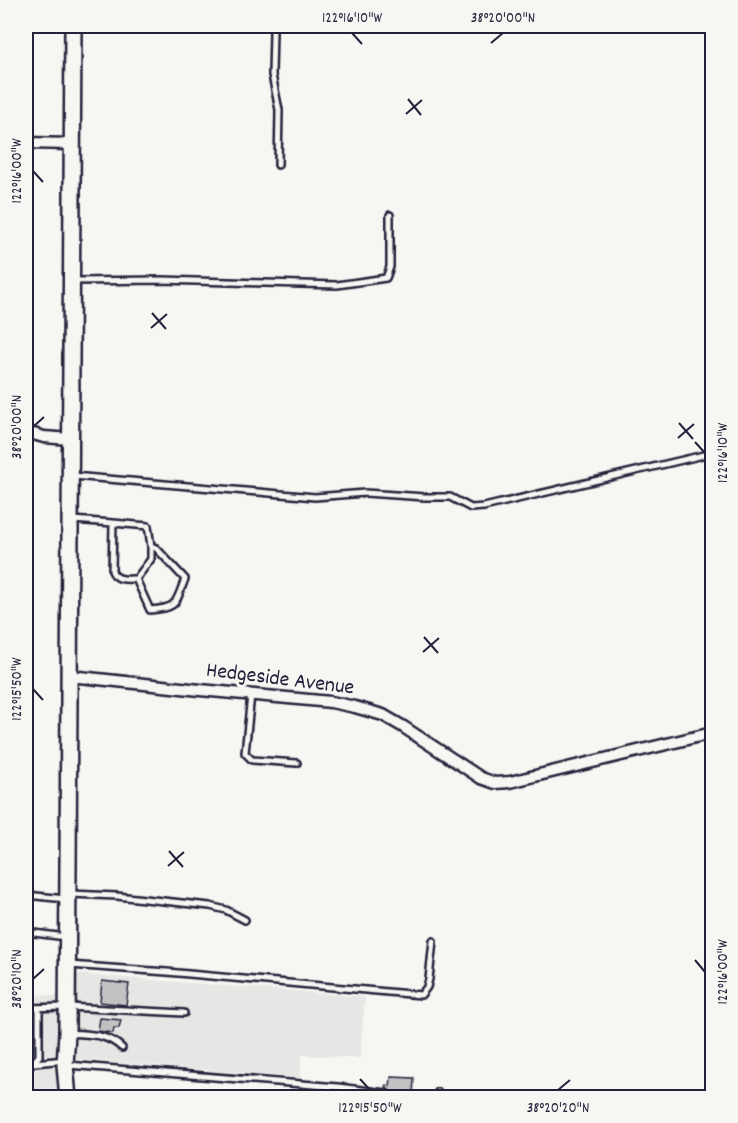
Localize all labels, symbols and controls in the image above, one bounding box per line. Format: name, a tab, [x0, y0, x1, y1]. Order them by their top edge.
text: 122°16'10"W	[322, 8, 382, 30]
text: 38°20'00"N	[471, 8, 535, 30]
text: 122°16'00"W	[7, 138, 29, 204]
text: 38°20'00"N	[7, 395, 29, 459]
text: 122°16'10"W	[713, 423, 735, 483]
street label: Hedgeside Avenue	[204, 656, 356, 704]
text: 122°15'50"W	[7, 657, 29, 721]
text: 122°16'00"W	[713, 939, 735, 1005]
text: 38°20'10"N	[7, 949, 29, 1009]
text: 122°15'50"W	[338, 1098, 402, 1120]
text: 38°20'20"N	[527, 1098, 589, 1120]

